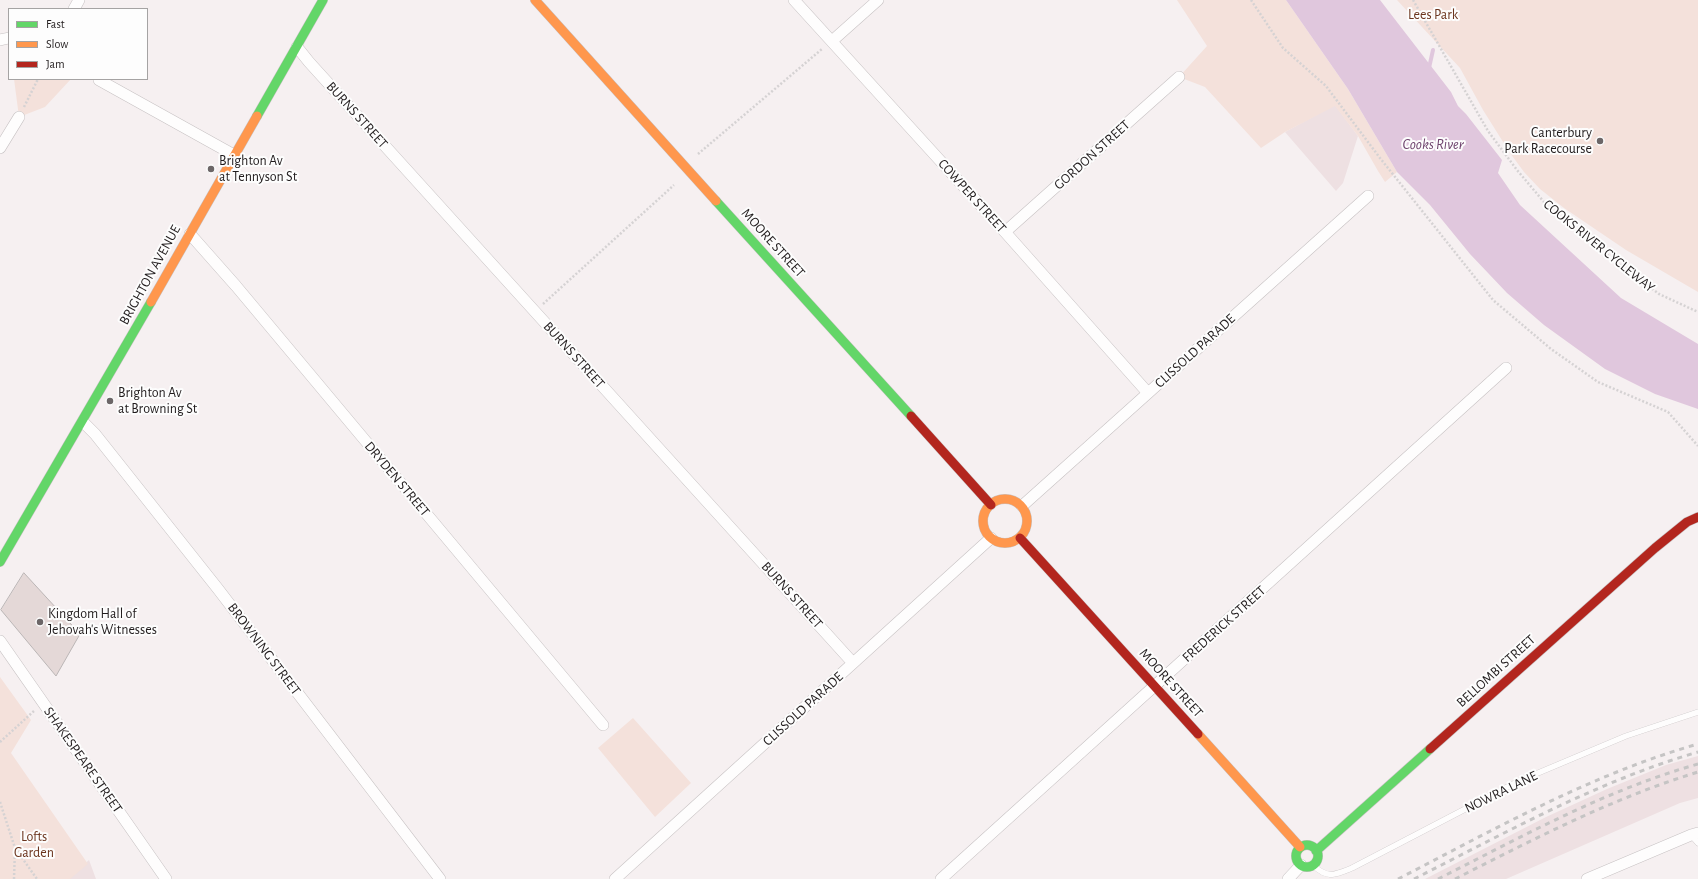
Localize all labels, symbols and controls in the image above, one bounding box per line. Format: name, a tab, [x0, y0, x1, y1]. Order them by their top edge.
park label: Lees Park	[1408, 7, 1458, 23]
legend	[8, 8, 148, 80]
text: Fast	[46, 18, 65, 30]
text: Slow	[46, 38, 68, 50]
text: Jam	[46, 58, 65, 70]
street label: BURNS STREET	[323, 78, 391, 152]
street label: GORDON STREET	[1051, 117, 1133, 193]
place label: Canterbury Park Racecourse	[1504, 125, 1592, 158]
water label: Cooks River	[1402, 135, 1464, 153]
marker: Canterbury Park Racecourse	[1595, 136, 1605, 146]
place label: Brighton Av at Tennyson St	[219, 153, 297, 186]
street label: COWPER STREET	[934, 155, 1010, 237]
marker: Brighton Av at Tennyson St	[206, 164, 216, 174]
street label: COOKS RIVER CYCLEWAY	[1540, 196, 1658, 296]
street label: MOORE STREET	[738, 205, 808, 281]
street label: BRIGHTON AVENUE	[116, 222, 184, 328]
street label: CLISSOLD PARADE	[1151, 310, 1239, 392]
street label: BURNS STREET	[540, 318, 608, 392]
place label: Brighton Av at Browning St	[118, 385, 197, 418]
marker: Brighton Av at Browning St	[105, 396, 115, 406]
street label: DRYDEN STREET	[361, 438, 433, 520]
street label: BURNS STREET	[758, 558, 826, 632]
street label: FREDERICK STREET	[1179, 582, 1269, 666]
street label: BROWNING STREET	[224, 600, 304, 698]
place label: Kingdom Hall of Jehovah's Witnesses	[48, 606, 157, 638]
marker: Kingdom Hall of Jehovah's Witnesses	[35, 617, 45, 627]
street label: BELLOMBI STREET	[1453, 631, 1539, 711]
street label: MOORE STREET	[1136, 645, 1206, 721]
street label: CLISSOLD PARADE	[759, 668, 847, 750]
street label: SHAKESPEARE STREET	[40, 704, 126, 816]
street label: NOWRA LANE	[1462, 767, 1540, 817]
park label: Lofts Garden	[14, 829, 54, 862]

